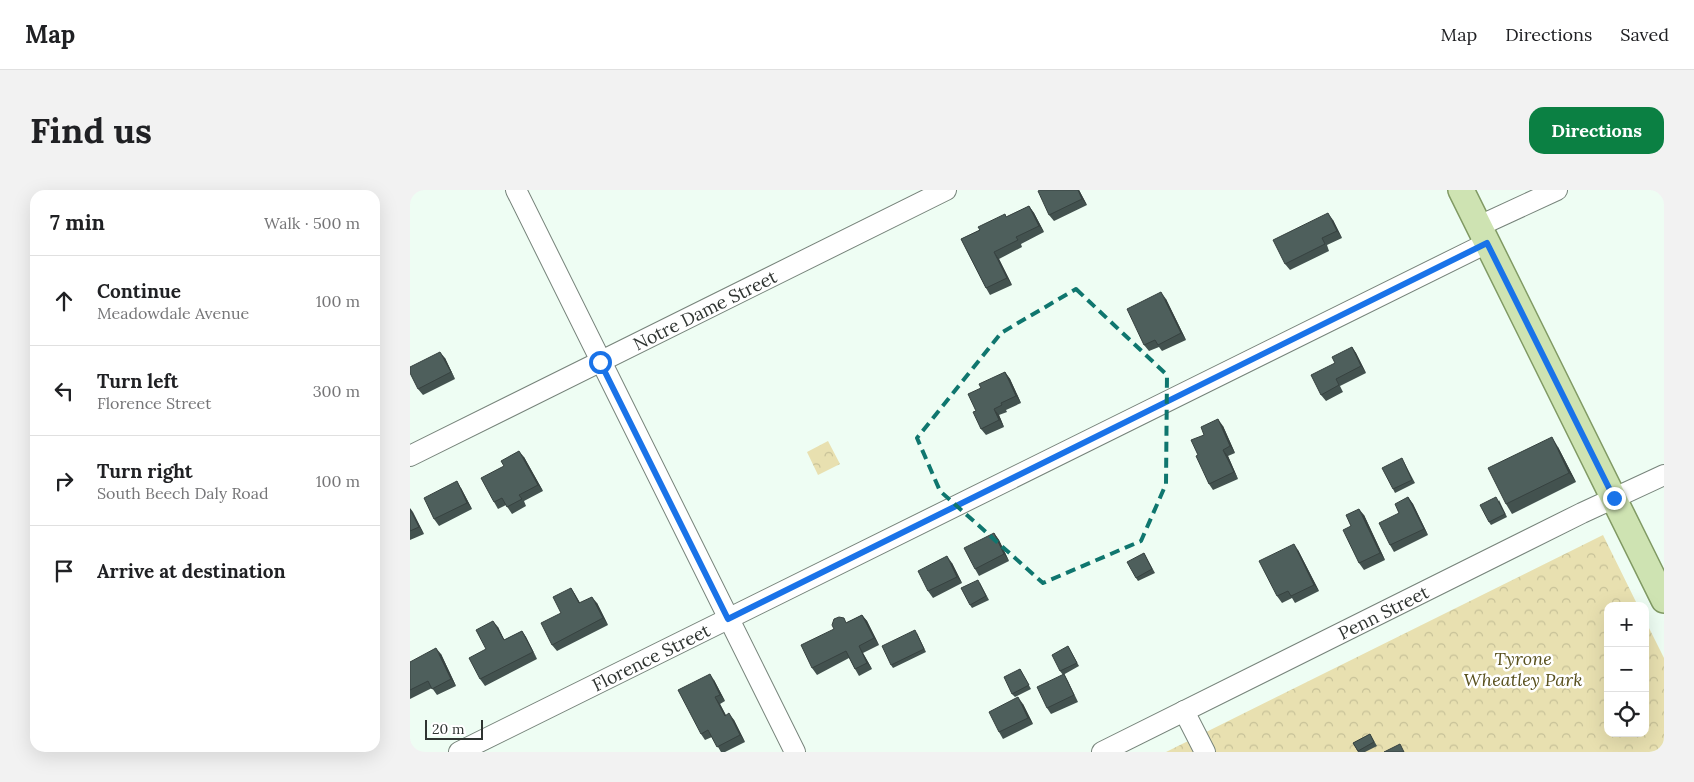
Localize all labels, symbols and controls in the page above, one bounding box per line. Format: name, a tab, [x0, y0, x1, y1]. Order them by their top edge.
text: Map	[25, 19, 75, 50]
text: Map	[1441, 23, 1477, 46]
text: Directions	[1505, 23, 1592, 46]
text: Saved	[1620, 23, 1669, 46]
button: Directions	[1529, 107, 1664, 154]
text: Find us	[30, 108, 152, 153]
text: 7 min	[50, 209, 105, 236]
text: Walk · 500 m	[264, 213, 360, 233]
street label: Notre Dame Street	[629, 264, 780, 355]
text: Continue	[97, 279, 181, 303]
icon: ahead	[50, 287, 78, 315]
text: 100 m	[316, 291, 360, 311]
text: Meadowdale Avenue	[97, 303, 249, 323]
route start	[589, 351, 612, 374]
text: Turn left	[97, 369, 178, 393]
icon: left	[50, 377, 78, 405]
text: 300 m	[313, 381, 360, 401]
text: Florence Street	[97, 393, 211, 413]
text: Turn right	[97, 459, 193, 483]
icon: right	[50, 467, 78, 495]
text: 100 m	[316, 471, 360, 491]
text: South Beech Daly Road	[97, 483, 269, 503]
route end	[1603, 487, 1626, 510]
icon: arrive	[50, 557, 78, 585]
text: Arrive at destination	[97, 559, 286, 583]
street label: Penn Street	[1334, 580, 1432, 644]
map controls	[1604, 602, 1649, 737]
button: +	[1604, 602, 1649, 647]
street label: Florence Street	[588, 618, 714, 696]
park label: Tyrone Wheatley Park	[1463, 647, 1583, 691]
button: −	[1604, 647, 1649, 692]
button: locate	[1604, 692, 1649, 737]
scale bar	[425, 717, 482, 740]
text: 20 m	[432, 720, 464, 738]

